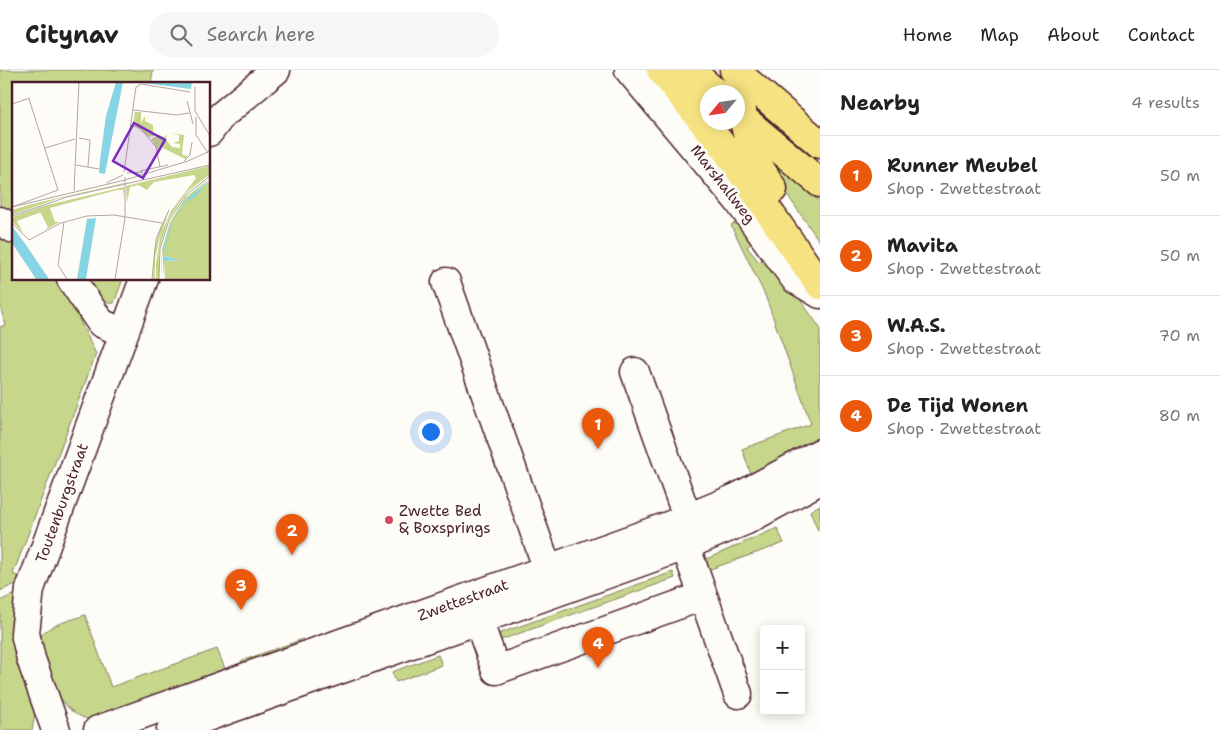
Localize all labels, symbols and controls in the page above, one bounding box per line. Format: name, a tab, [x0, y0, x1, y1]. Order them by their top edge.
search box	[149, 12, 499, 57]
text: Citynav	[25, 19, 119, 51]
icon: search	[167, 21, 195, 49]
text: Search here	[207, 22, 315, 47]
text: Home	[903, 23, 952, 47]
text: Map	[980, 23, 1019, 47]
text: About	[1047, 23, 1100, 47]
text: Contact	[1128, 23, 1195, 47]
inset map	[12, 82, 210, 280]
north arrow	[700, 85, 745, 130]
text: Nearby	[840, 89, 920, 117]
text: 4 results	[1131, 92, 1200, 113]
street label: Marshallweg	[686, 141, 760, 227]
text: Runner Meubel	[887, 153, 1038, 178]
text: 1	[852, 165, 860, 186]
text: 50 m	[1160, 165, 1200, 186]
text: Shop · Zwettestraat	[887, 178, 1041, 199]
text: Mavita	[887, 233, 958, 258]
text: 2	[850, 245, 862, 266]
text: 50 m	[1160, 245, 1200, 266]
text: Shop · Zwettestraat	[887, 258, 1041, 279]
text: W.A.S.	[887, 313, 946, 338]
text: 3	[850, 325, 862, 346]
text: 70 m	[1159, 325, 1200, 346]
text: Shop · Zwettestraat	[887, 338, 1041, 359]
text: De Tijd Wonen	[887, 393, 1028, 418]
text: 4	[850, 405, 862, 426]
text: 80 m	[1159, 405, 1200, 426]
pin: 1	[582, 408, 614, 449]
text: Shop · Zwettestraat	[887, 418, 1041, 439]
your location	[418, 419, 444, 445]
street label: Toutenburgstraat	[31, 440, 93, 566]
place label: Zwette Bed & Boxsprings	[399, 501, 491, 538]
pin: 2	[276, 514, 308, 555]
marker: Zwette Bed & Boxsprings	[383, 514, 395, 526]
pin: 3	[225, 569, 257, 610]
street label: Zwettestraat	[415, 574, 511, 626]
map controls	[760, 625, 805, 715]
button: +	[760, 625, 805, 670]
pin: 4	[582, 627, 614, 668]
button: −	[760, 670, 805, 715]

